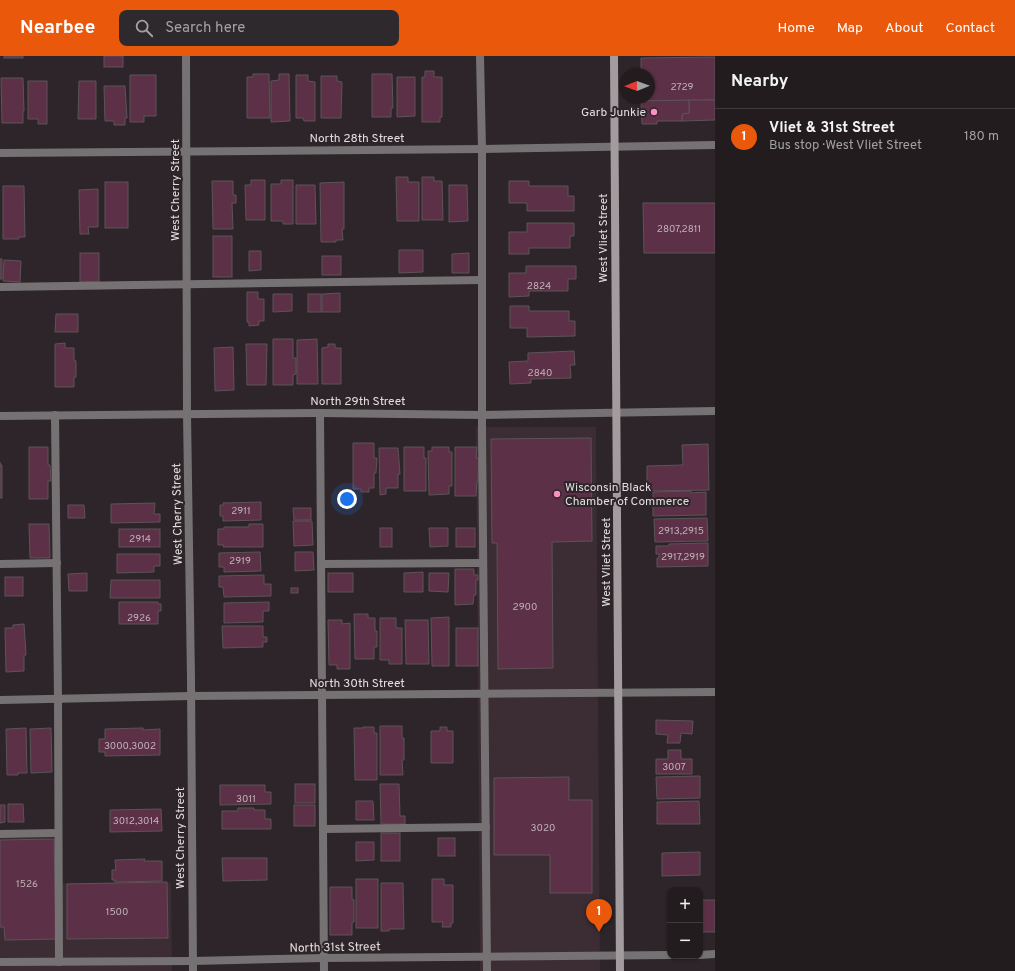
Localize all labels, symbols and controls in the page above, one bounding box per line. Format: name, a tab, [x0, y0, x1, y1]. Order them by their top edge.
search box	[119, 10, 399, 46]
text: Nearbee	[20, 16, 95, 40]
icon: search	[133, 17, 155, 39]
text: Search here	[165, 19, 245, 38]
text: Home	[778, 20, 815, 37]
text: Map	[837, 20, 863, 37]
text: About	[885, 20, 924, 37]
text: Contact	[946, 20, 995, 37]
north arrow	[619, 68, 655, 104]
text: Nearby	[731, 71, 788, 93]
house number: 2729	[670, 81, 694, 94]
place label: Garb Junkie	[581, 105, 646, 121]
marker: Garb Junkie	[649, 107, 659, 117]
text: Vliet & 31st Street	[769, 119, 895, 138]
text: 1	[741, 129, 747, 145]
text: 180 m	[964, 129, 999, 145]
street label: North 28th Street	[309, 131, 405, 147]
text: Bus stop · West Vliet Street	[769, 138, 922, 154]
street label: West Cherry Street	[168, 139, 184, 241]
street label: West Vliet Street	[596, 193, 612, 283]
house number: 2807,2811	[657, 223, 701, 236]
house number: 2824	[527, 280, 551, 293]
house number: 2840	[528, 367, 552, 380]
street label: North 29th Street	[310, 394, 406, 410]
street label: West Cherry Street	[169, 463, 187, 565]
place label: Wisconsin Black Chamber of Commerce	[565, 480, 689, 510]
your location	[337, 489, 357, 509]
marker: Wisconsin Black Chamber of Commerce	[552, 489, 562, 499]
house number: 2911	[231, 505, 251, 518]
street label: West Vliet Street	[599, 517, 615, 607]
house number: 2913,2915	[658, 525, 704, 538]
house number: 2914	[129, 533, 151, 546]
house number: 2917,2919	[661, 551, 705, 564]
house number: 2919	[229, 555, 251, 568]
house number: 2900	[513, 601, 537, 614]
house number: 2926	[127, 612, 151, 625]
street label: North 30th Street	[309, 676, 405, 692]
house number: 3000,3002	[104, 740, 156, 753]
house number: 3007	[662, 761, 686, 774]
street label: West Cherry Street	[173, 787, 189, 889]
house number: 3011	[236, 793, 256, 806]
house number: 3012,3014	[113, 815, 159, 828]
house number: 3020	[531, 822, 555, 835]
house number: 1526	[16, 878, 38, 891]
map controls	[667, 887, 703, 959]
button: +	[667, 887, 703, 923]
pin: 1	[586, 899, 612, 932]
house number: 1500	[106, 906, 128, 919]
button: −	[667, 923, 703, 959]
street label: North 31st Street	[289, 939, 381, 957]

